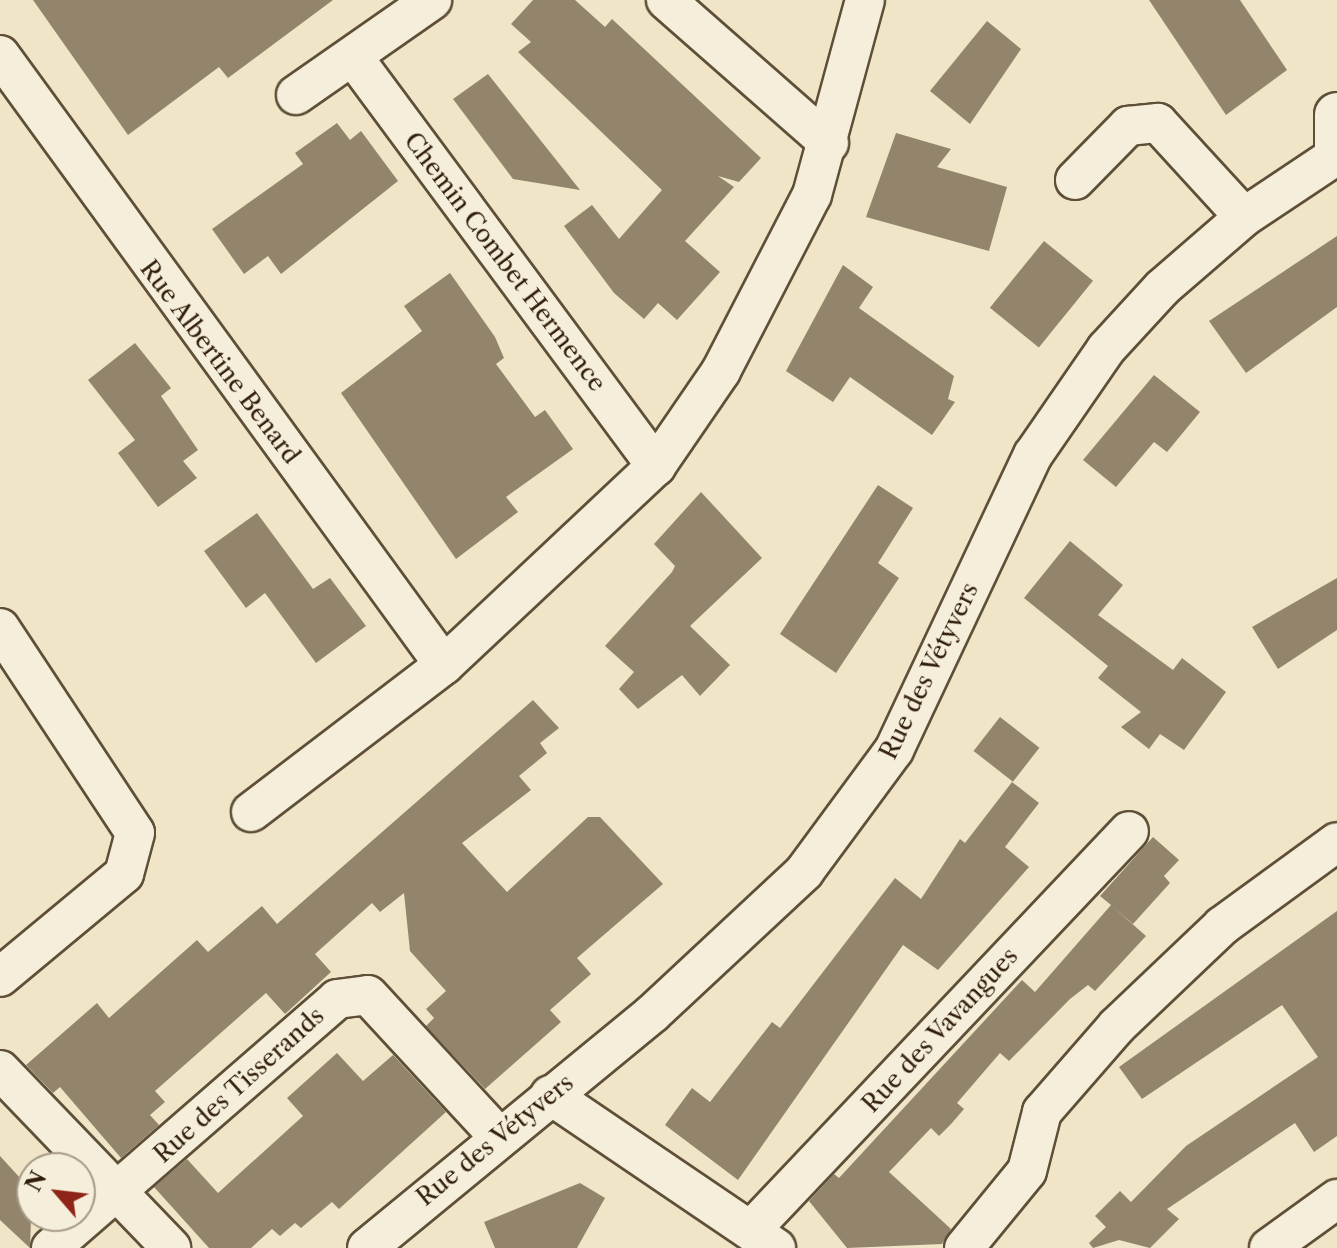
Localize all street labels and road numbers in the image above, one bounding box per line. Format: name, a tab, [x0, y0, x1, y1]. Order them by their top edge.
street label: Chemin Combet Hermence	[398, 127, 612, 397]
street label: Rue Albertine Benard	[134, 254, 306, 470]
street label: Rue des Vétyvers	[874, 578, 984, 764]
street label: Rue des Vavangues	[856, 941, 1024, 1119]
street label: Rue des Tisserands	[148, 1001, 330, 1169]
street label: Rue des Vétyvers	[411, 1068, 579, 1212]

